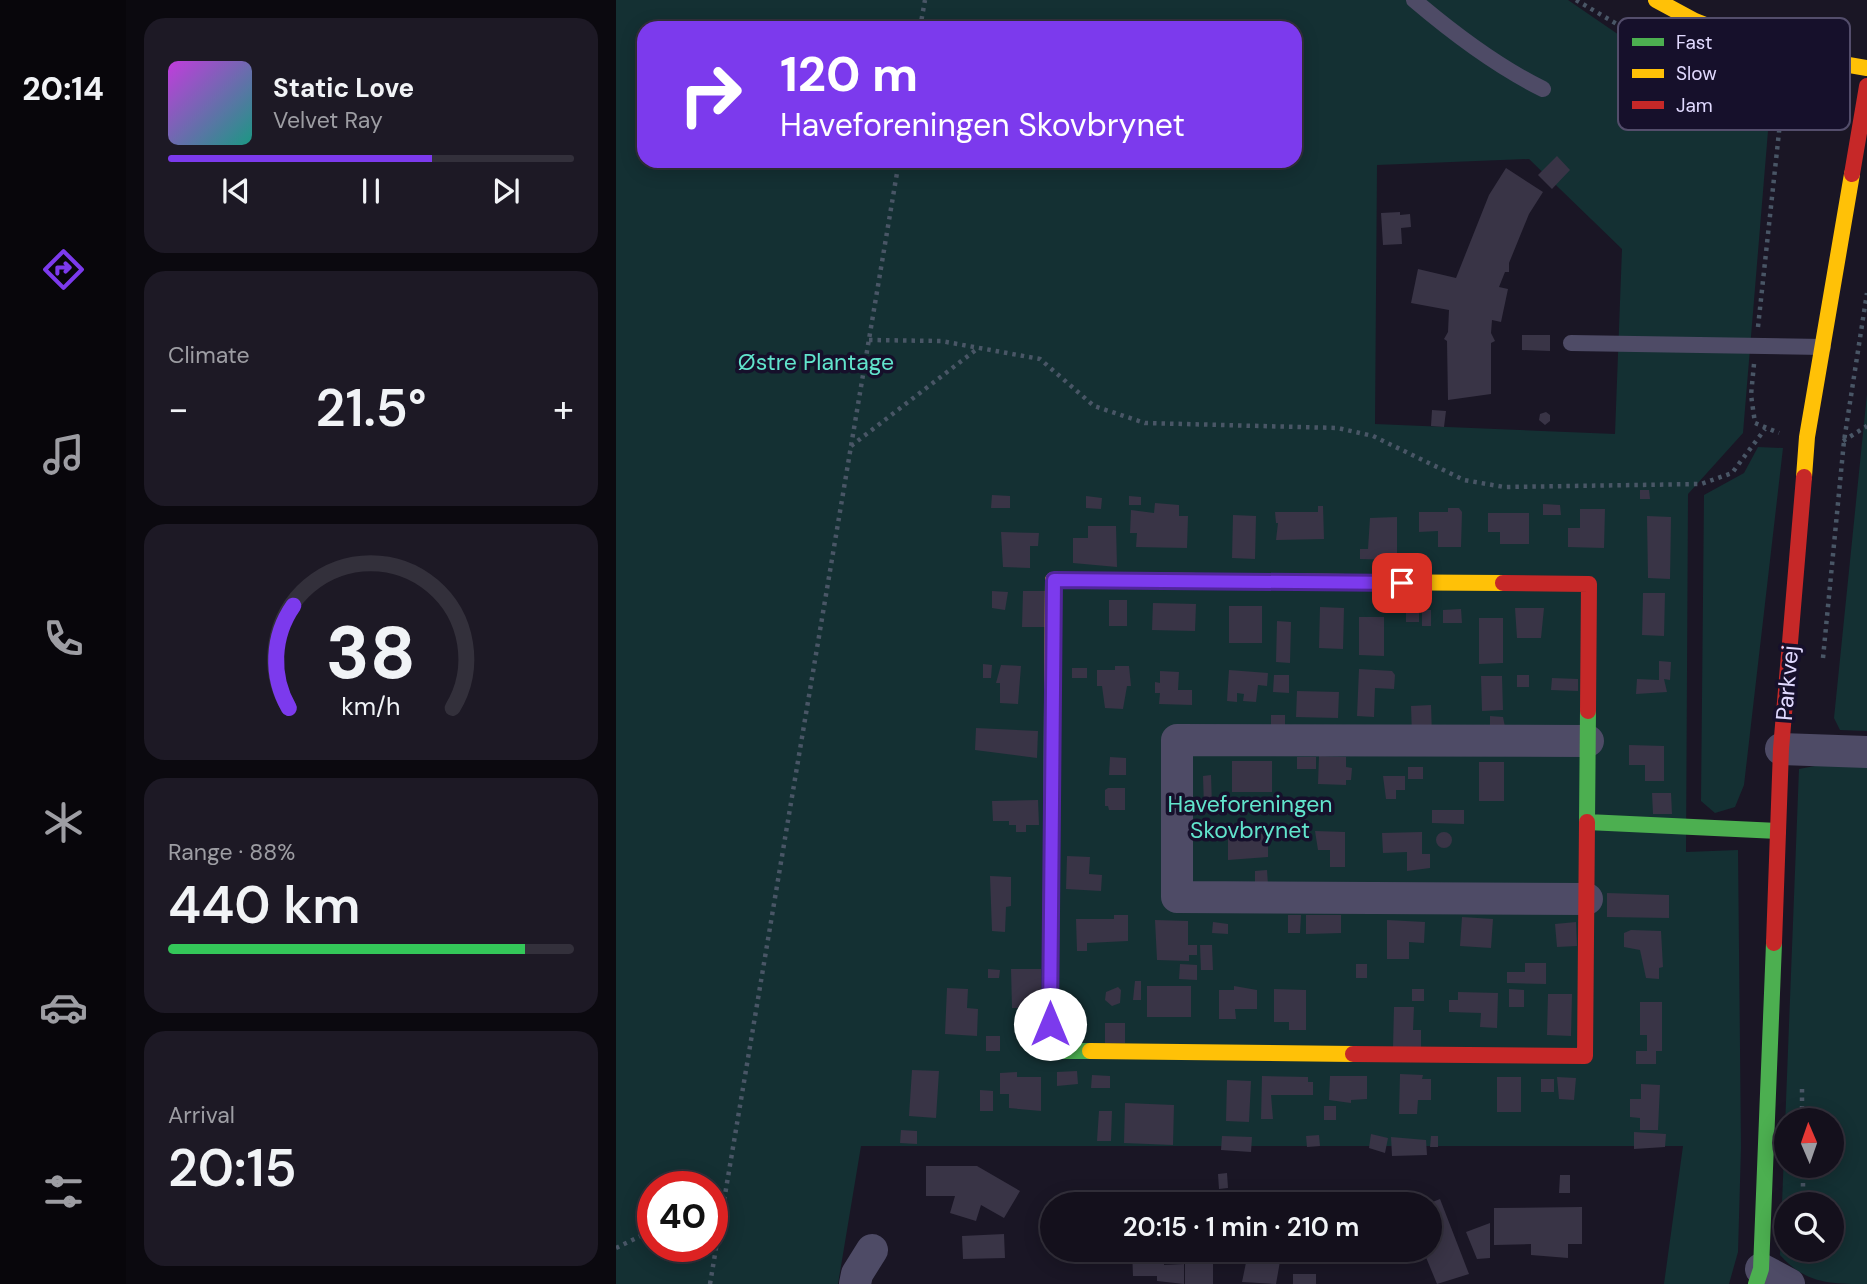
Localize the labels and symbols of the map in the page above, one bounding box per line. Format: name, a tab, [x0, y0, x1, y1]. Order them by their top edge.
legend	[1618, 18, 1850, 130]
text: Fast	[1676, 30, 1712, 55]
text: Slow	[1676, 61, 1717, 86]
text: Jam	[1676, 93, 1713, 118]
park label: Østre Plantage	[738, 347, 894, 377]
pin	[1372, 553, 1432, 613]
street label: Parkvej	[1769, 644, 1805, 722]
park label: Haveforeningen Skovbrynet	[1167, 789, 1333, 845]
position arrow	[1013, 987, 1087, 1061]
north arrow	[1774, 1108, 1844, 1178]
speed limit sign: 40	[637, 1171, 728, 1262]

